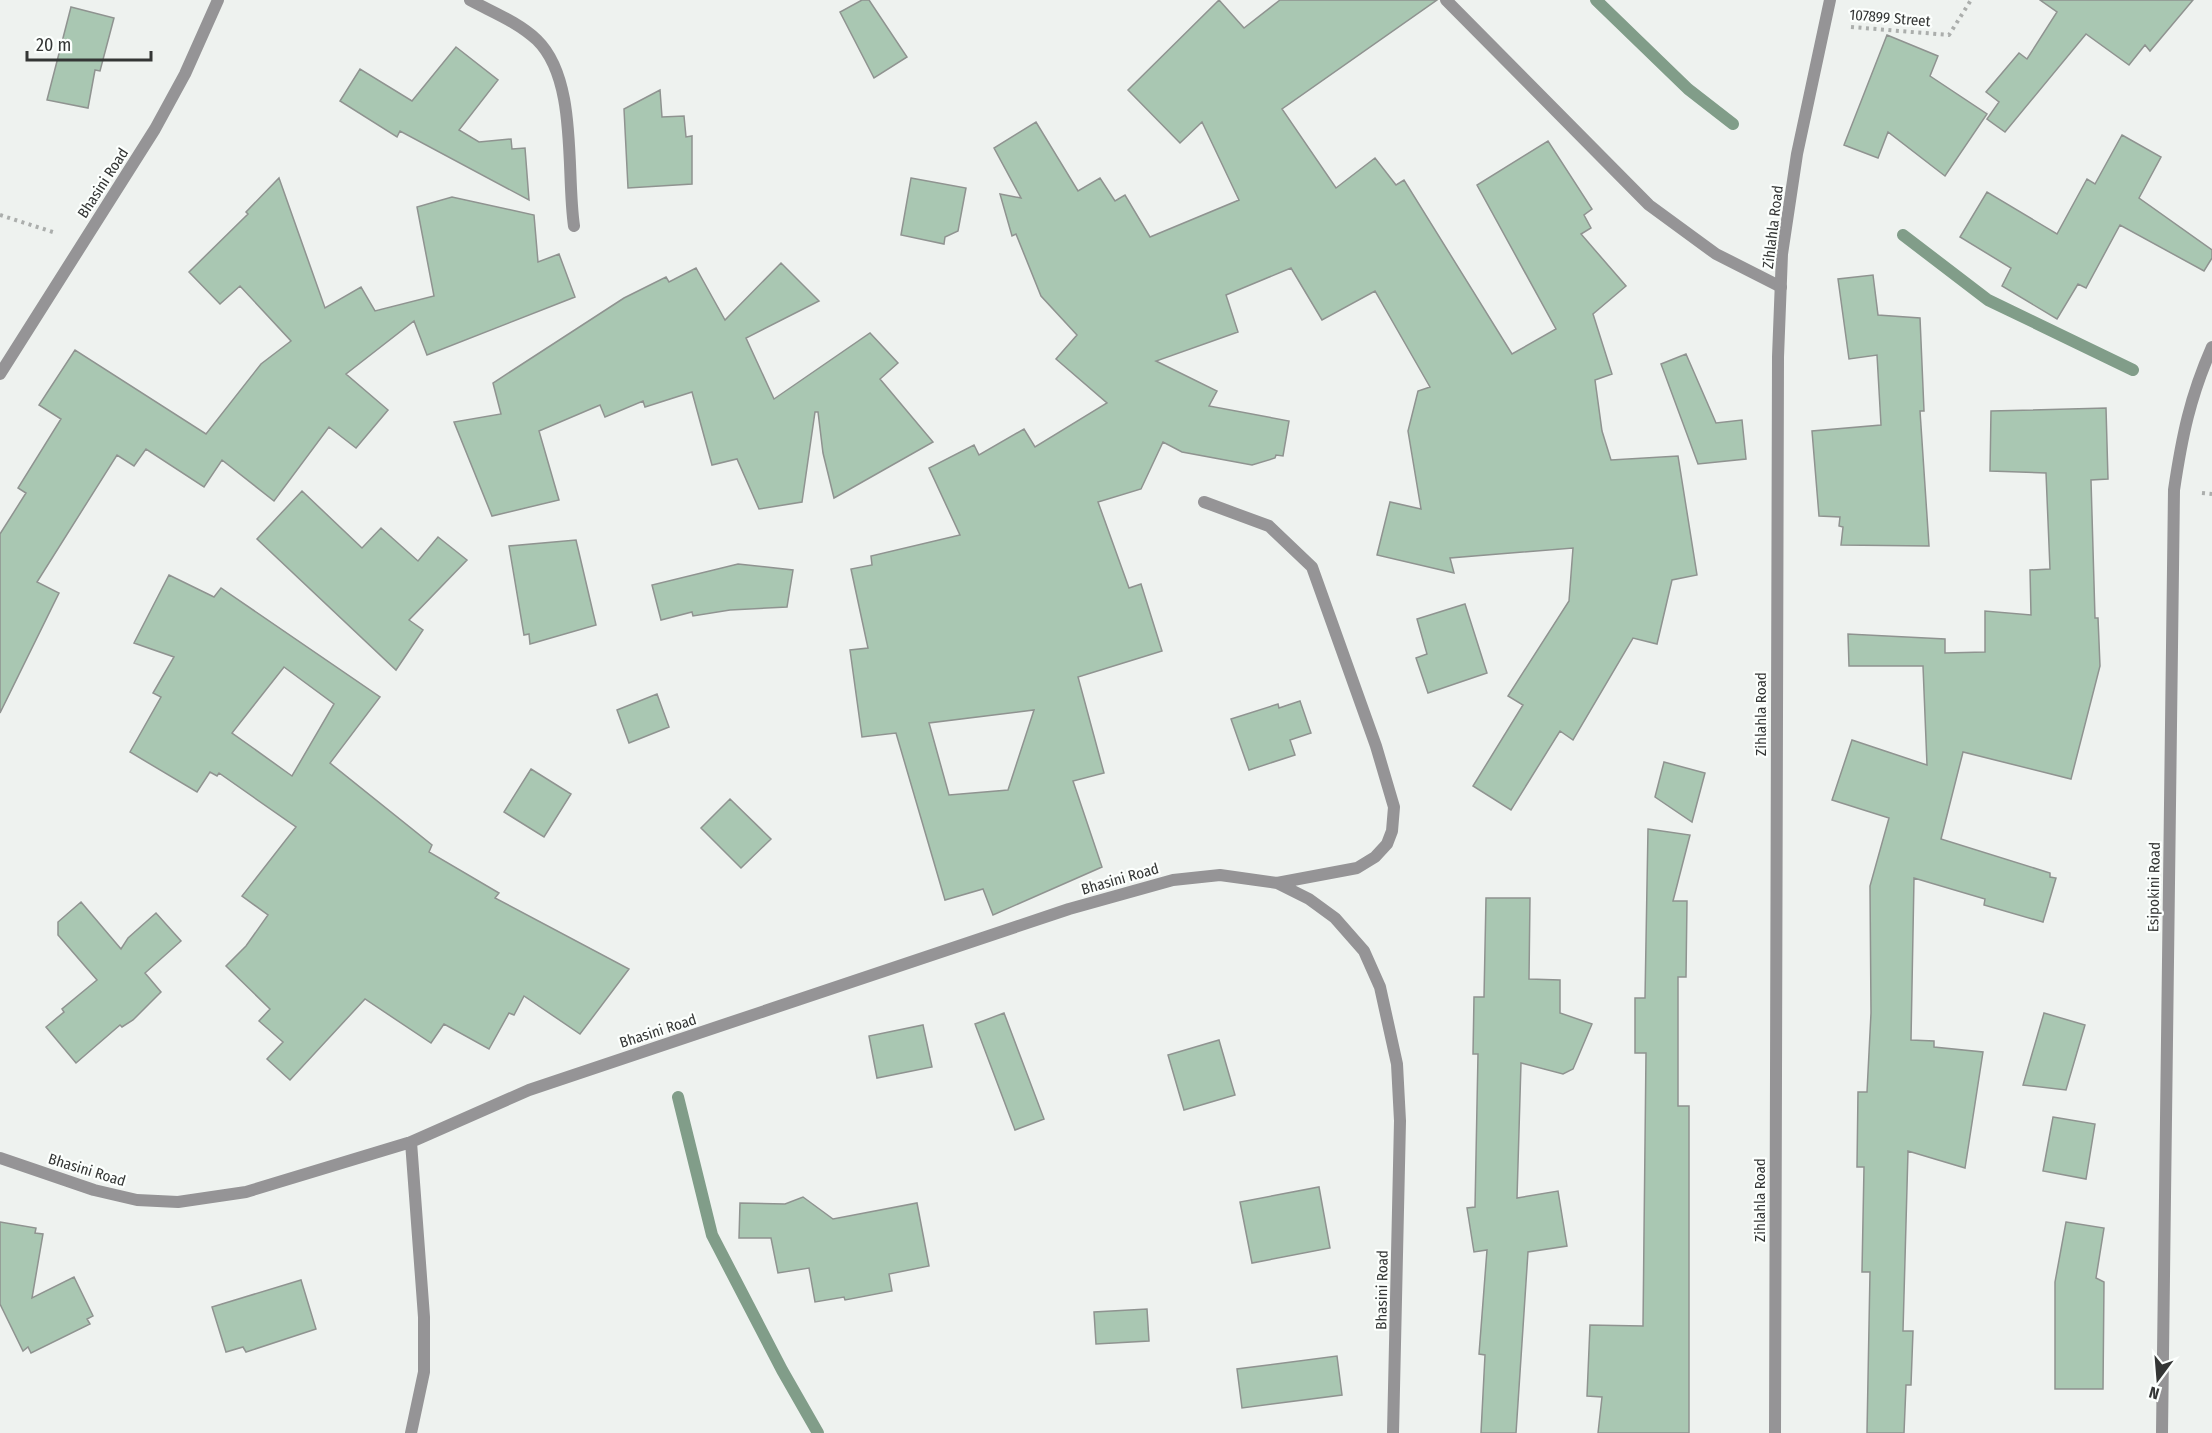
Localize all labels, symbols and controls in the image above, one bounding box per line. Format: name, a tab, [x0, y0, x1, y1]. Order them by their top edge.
street label: 107899 Street	[1849, 5, 1931, 31]
scale bar	[27, 24, 152, 62]
text: 20 m	[36, 34, 71, 56]
street label: Bhasini Road	[74, 145, 132, 221]
street label: Zihlahla Road	[1759, 184, 1787, 270]
street label: Zihlahla Road	[1752, 672, 1770, 756]
street label: Esipokini Road	[2144, 842, 2164, 932]
street label: Bhasini Road	[1079, 859, 1161, 899]
street label: Bhasini Road	[617, 1010, 699, 1052]
street label: Bhasini Road	[46, 1150, 128, 1190]
street label: Zihlahla Road	[1751, 1158, 1769, 1242]
street label: Bhasini Road	[1372, 1250, 1392, 1330]
north arrow	[2128, 1349, 2188, 1409]
text: N	[2147, 1382, 2161, 1403]

